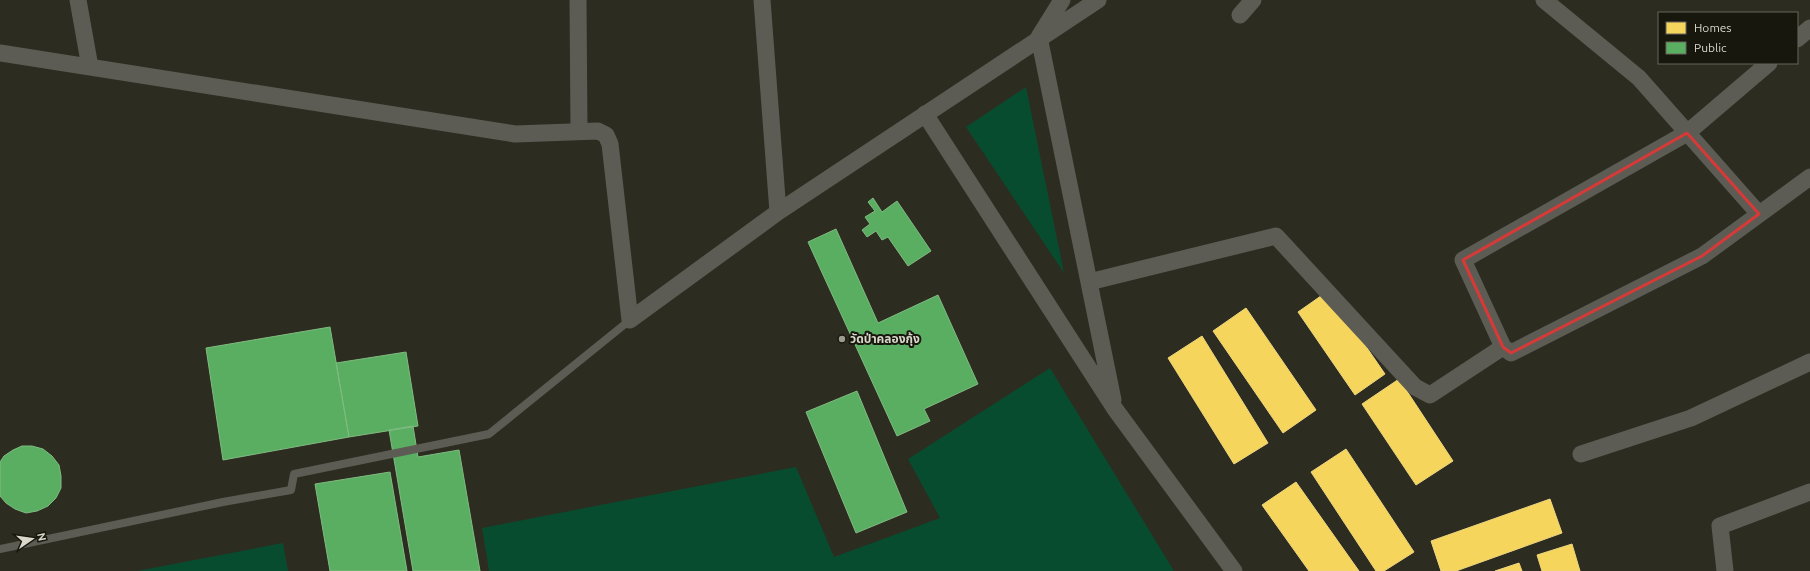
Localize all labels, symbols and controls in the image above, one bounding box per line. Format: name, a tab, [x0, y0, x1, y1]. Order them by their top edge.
legend	[1658, 12, 1798, 64]
text: Homes	[1694, 21, 1732, 34]
text: Public	[1694, 41, 1727, 54]
place label: วัดป่าคลองกุ้ง	[850, 332, 920, 346]
marker: วัดป่าคลองกุ้ง	[837, 334, 847, 344]
north arrow	[12, 519, 52, 559]
text: N	[35, 531, 49, 542]

